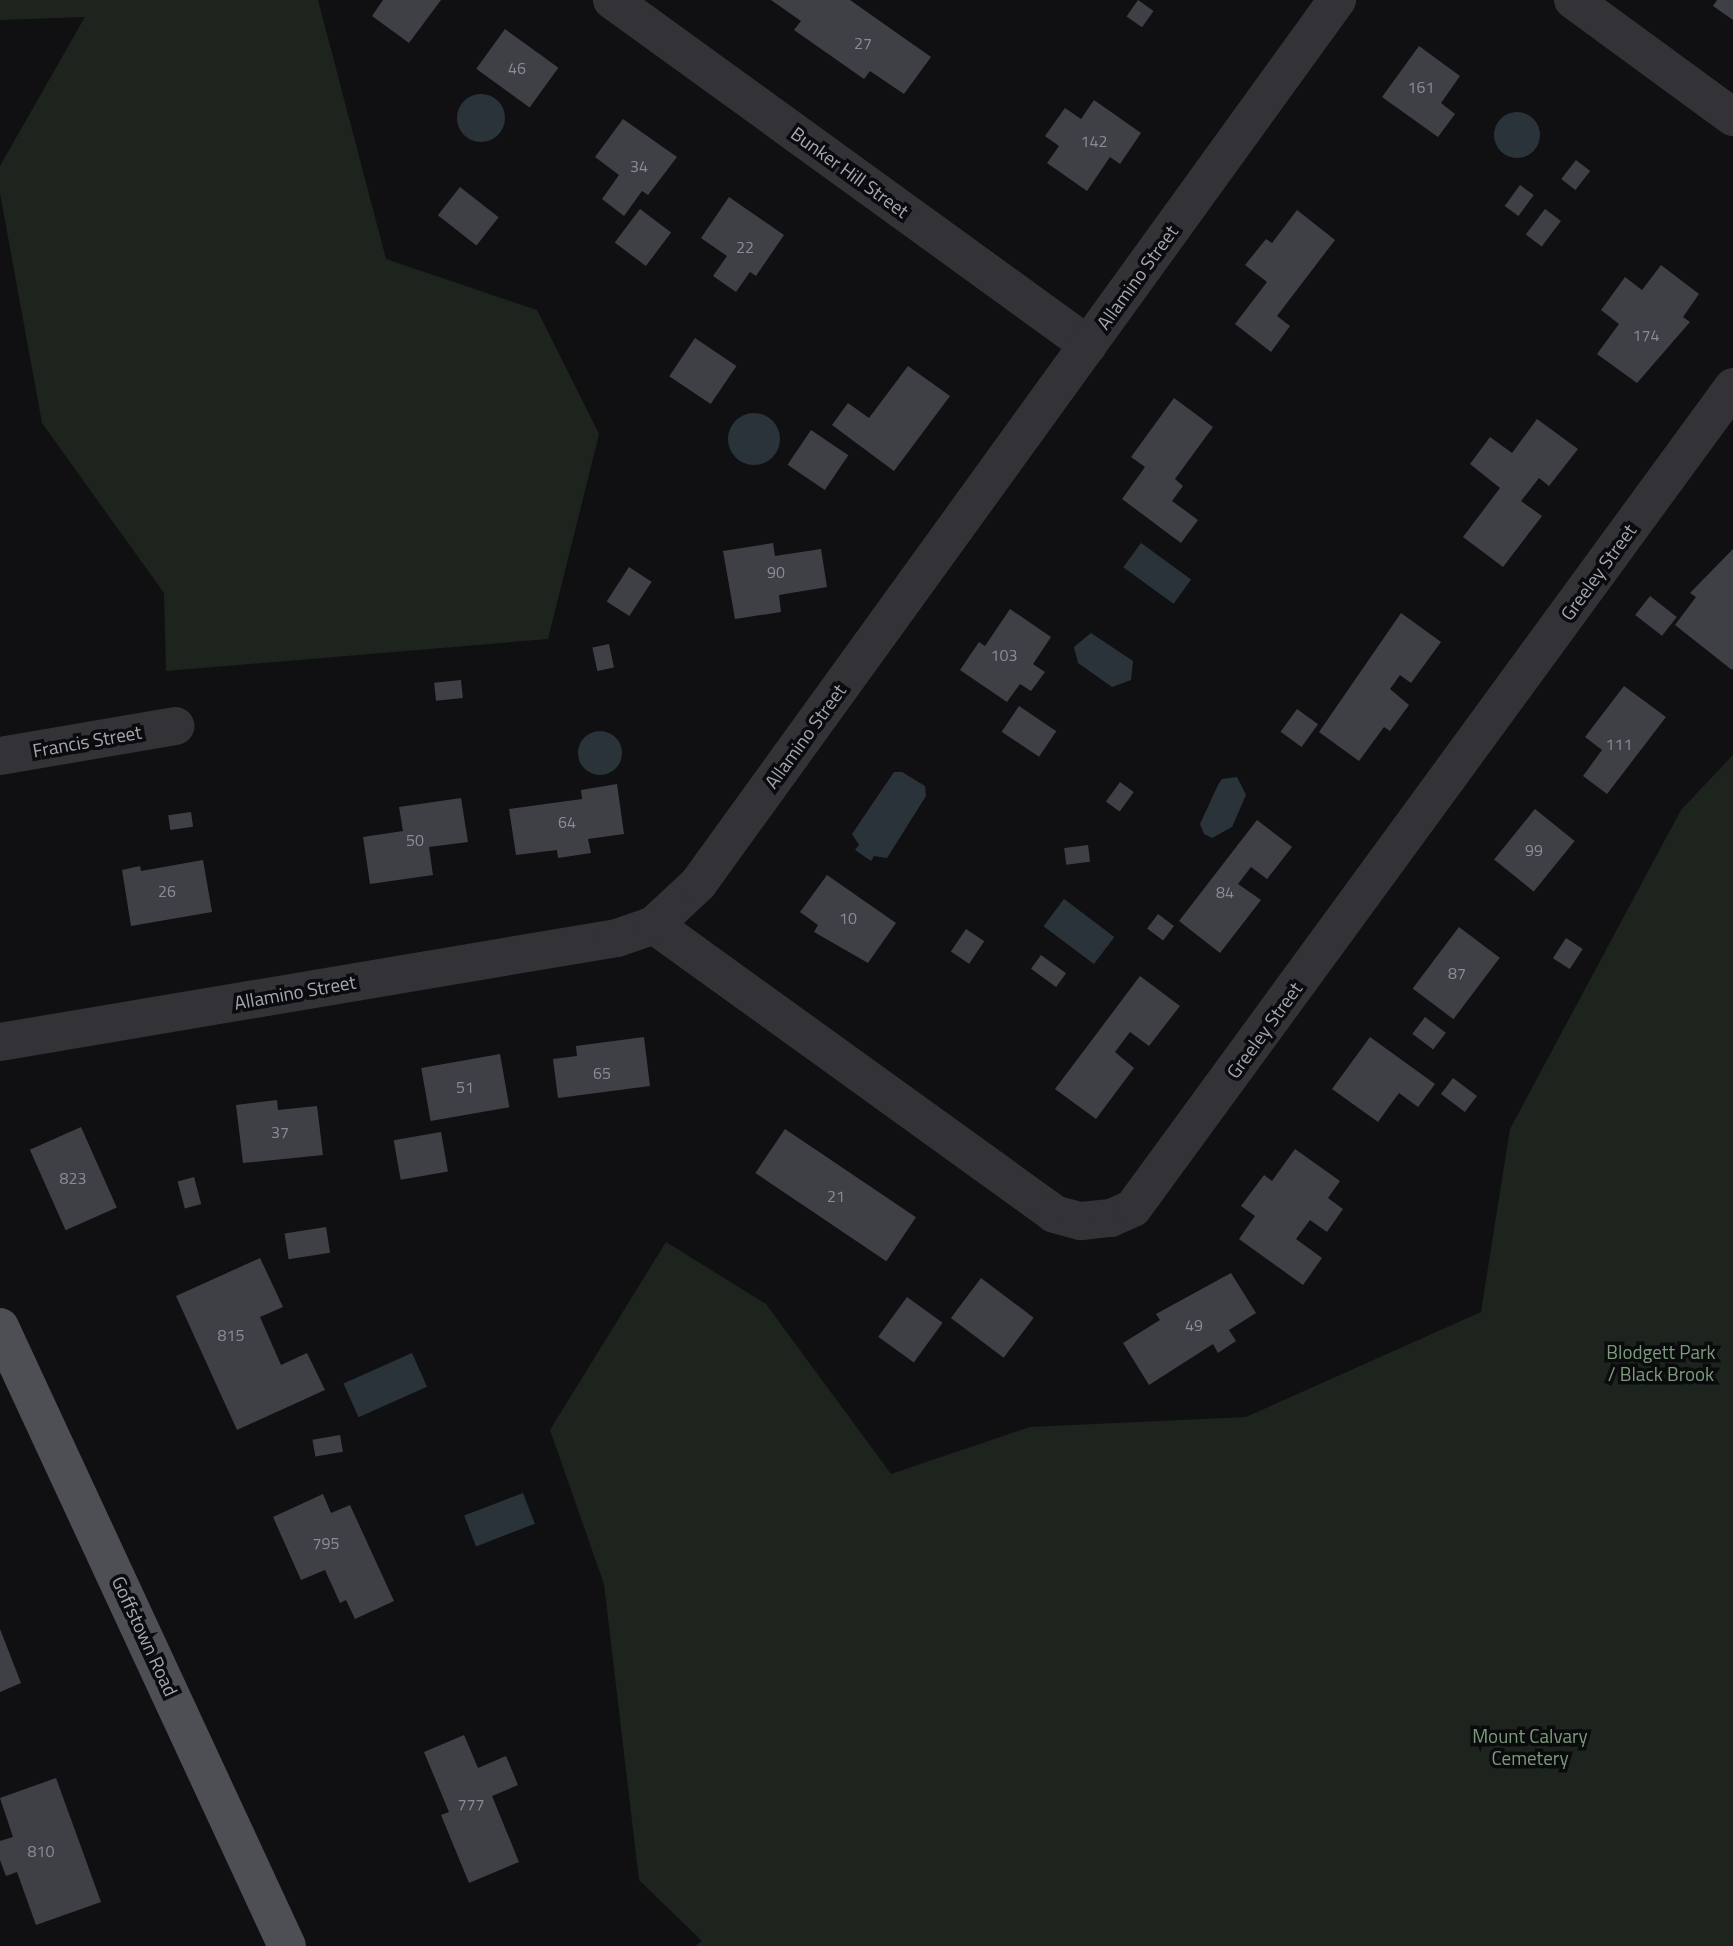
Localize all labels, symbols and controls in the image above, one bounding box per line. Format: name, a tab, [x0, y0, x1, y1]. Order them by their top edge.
house number: 27	[854, 33, 872, 53]
house number: 46	[508, 58, 526, 78]
house number: 161	[1408, 77, 1434, 97]
street label: Bunker Hill Street	[787, 122, 913, 222]
house number: 142	[1081, 131, 1107, 151]
house number: 34	[630, 156, 648, 176]
street label: Allamino Street	[1092, 221, 1182, 333]
house number: 22	[736, 237, 754, 257]
house number: 174	[1633, 325, 1659, 345]
street label: Greeley Street	[1555, 519, 1641, 625]
house number: 90	[767, 562, 785, 582]
house number: 103	[991, 645, 1017, 665]
street label: Allamino Street	[760, 680, 850, 792]
street label: Francis Street	[31, 720, 143, 762]
house number: 111	[1606, 734, 1632, 754]
house number: 64	[558, 812, 576, 832]
house number: 50	[406, 830, 424, 850]
house number: 99	[1525, 840, 1543, 860]
house number: 26	[158, 881, 176, 901]
house number: 84	[1216, 882, 1234, 902]
house number: 10	[839, 908, 857, 928]
house number: 87	[1448, 963, 1466, 983]
street label: Allamino Street	[232, 970, 358, 1014]
street label: Greeley Street	[1221, 977, 1307, 1083]
house number: 65	[593, 1063, 611, 1083]
house number: 51	[456, 1077, 474, 1097]
house number: 37	[271, 1122, 289, 1142]
house number: 823	[60, 1168, 86, 1188]
house number: 21	[827, 1186, 845, 1206]
house number: 49	[1185, 1315, 1203, 1335]
house number: 815	[218, 1325, 244, 1345]
park label: Blodgett Park / Black Brook	[1606, 1341, 1716, 1385]
house number: 795	[313, 1533, 339, 1553]
street label: Goffstown Road	[107, 1572, 183, 1700]
park label: Mount Calvary Cemetery	[1472, 1725, 1588, 1769]
house number: 777	[458, 1794, 484, 1814]
house number: 810	[28, 1841, 54, 1861]

